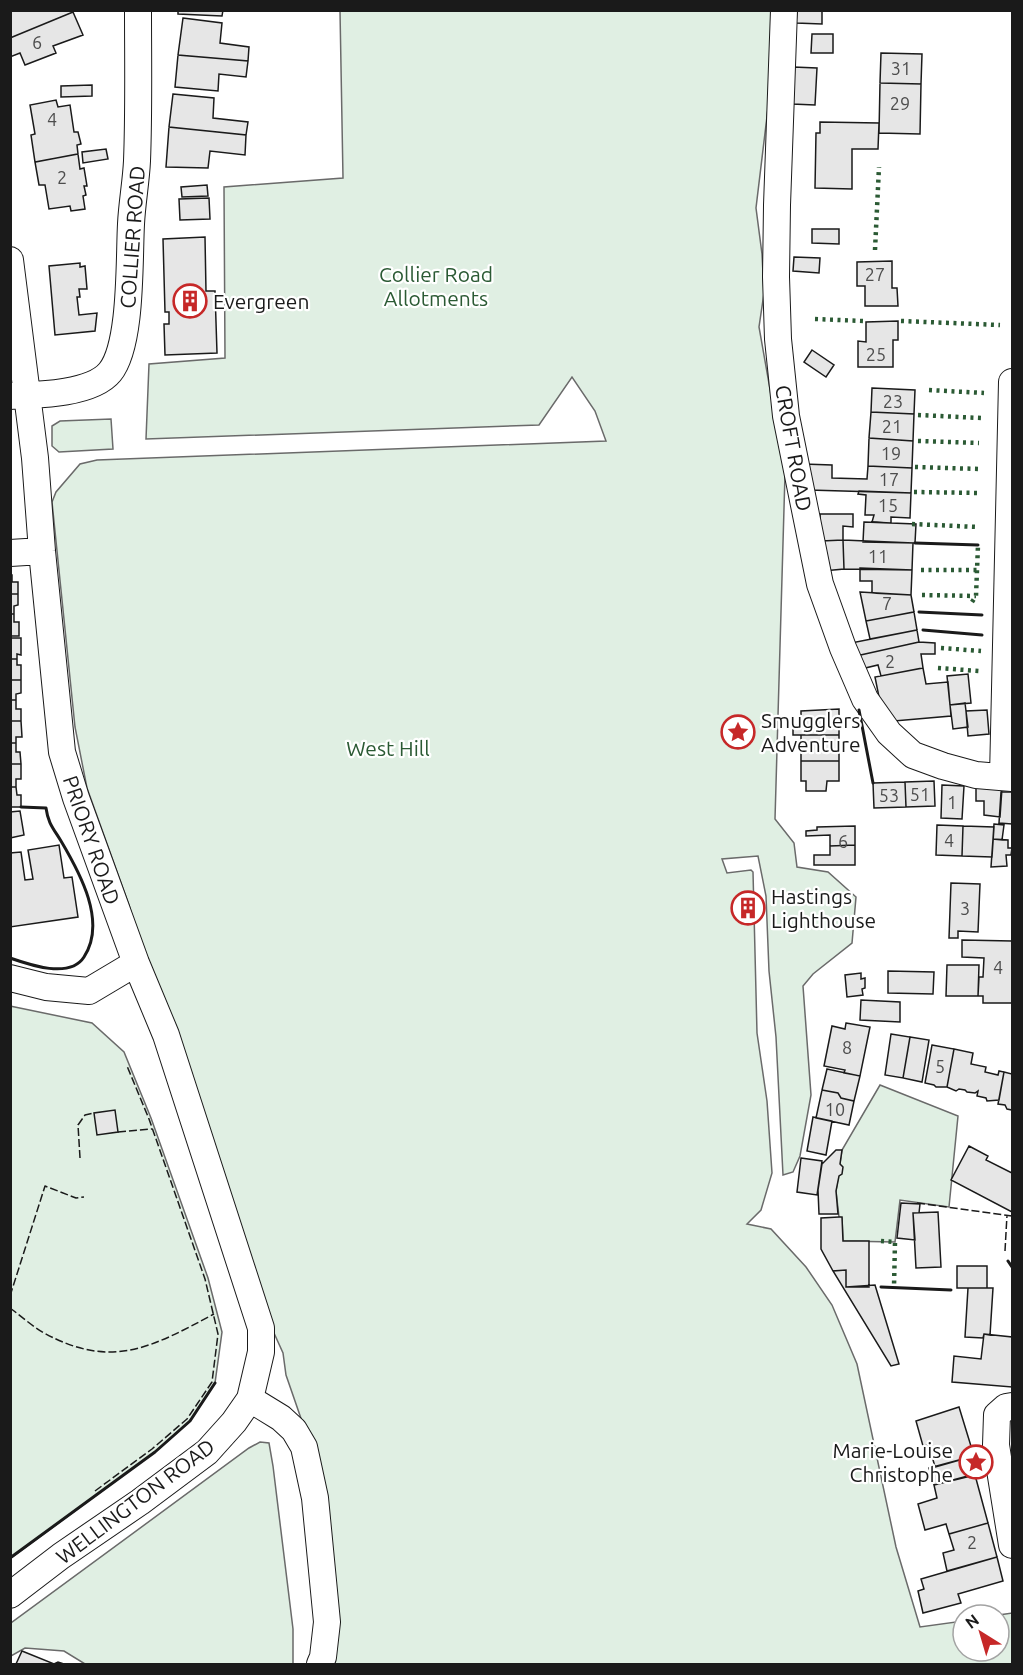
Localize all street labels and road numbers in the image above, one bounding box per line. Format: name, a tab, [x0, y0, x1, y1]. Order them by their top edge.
street label: COLLIER ROAD	[115, 165, 149, 309]
street label: CROFT ROAD	[771, 383, 817, 513]
street label: PRIORY ROAD	[59, 772, 125, 908]
street label: WELLINGTON ROAD	[51, 1434, 219, 1568]

